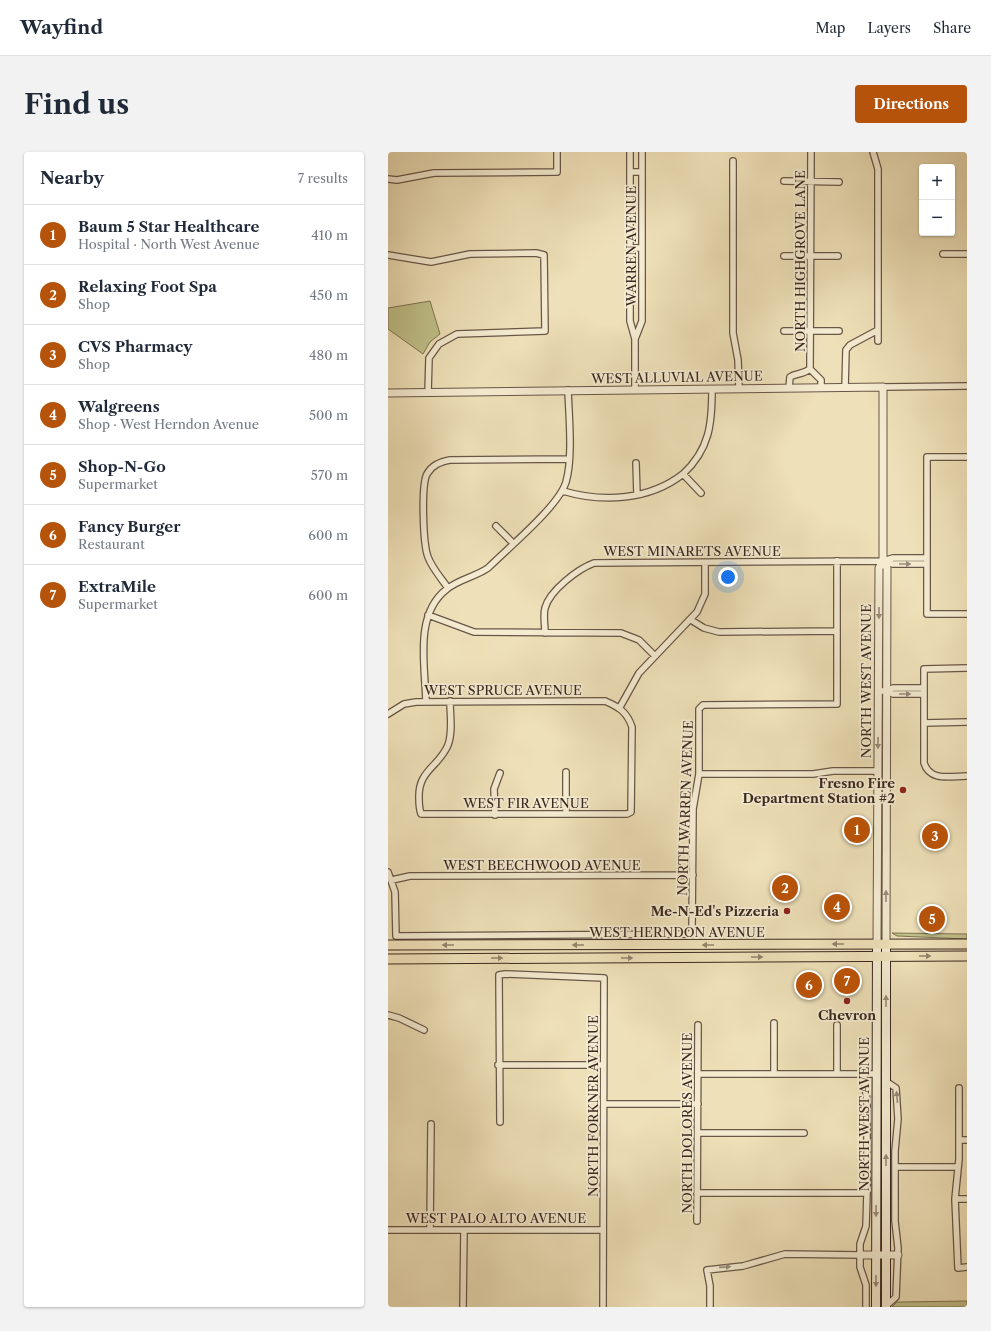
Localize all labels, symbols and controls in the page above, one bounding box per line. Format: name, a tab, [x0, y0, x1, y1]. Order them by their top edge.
text: Wayfind	[20, 16, 103, 39]
text: Map	[815, 19, 845, 37]
text: Layers	[867, 19, 911, 37]
text: Share	[933, 19, 971, 37]
button: Directions	[855, 85, 967, 123]
text: Find us	[24, 87, 129, 121]
map controls	[919, 164, 955, 236]
button: +	[919, 164, 955, 200]
text: Nearby	[40, 168, 104, 188]
text: 7 results	[298, 170, 348, 186]
street label: NORTH HIGHGROVE LANE	[792, 170, 808, 352]
street label: WARREN AVENUE	[623, 185, 639, 308]
button: −	[919, 200, 955, 236]
text: Baum 5 Star Healthcare	[78, 217, 259, 236]
text: 1	[50, 227, 56, 243]
text: 410 m	[311, 227, 348, 243]
text: Hospital · North West Avenue	[78, 236, 260, 252]
text: Relaxing Foot Spa	[78, 277, 217, 296]
text: 2	[49, 287, 57, 303]
text: 450 m	[310, 287, 348, 303]
text: Shop	[78, 296, 110, 312]
text: CVS Pharmacy	[78, 337, 192, 356]
text: 3	[49, 347, 57, 363]
text: 480 m	[309, 347, 348, 363]
text: Shop	[78, 356, 110, 372]
street label: WEST ALLUVIAL AVENUE	[590, 368, 763, 387]
text: Walgreens	[78, 397, 160, 416]
text: 4	[49, 407, 57, 423]
text: 500 m	[309, 407, 348, 423]
text: Shop · West Herndon Avenue	[78, 416, 259, 432]
text: Shop-N-Go	[78, 457, 166, 476]
text: 5	[49, 467, 57, 483]
text: 570 m	[311, 467, 348, 483]
text: Supermarket	[78, 476, 158, 492]
text: Fancy Burger	[78, 517, 181, 536]
text: 6	[49, 527, 57, 543]
text: 600 m	[308, 527, 348, 543]
text: Restaurant	[78, 536, 145, 552]
street label: WEST MINARETS AVENUE	[602, 543, 781, 559]
one-way arrow	[899, 561, 912, 567]
your location	[718, 567, 738, 587]
text: ExtraMile	[78, 577, 156, 596]
text: 7	[50, 587, 56, 603]
text: 600 m	[308, 587, 348, 603]
text: Supermarket	[78, 596, 158, 612]
street label: NORTH WEST AVENUE	[858, 604, 874, 758]
one-way arrow	[876, 607, 882, 620]
street label: WEST SPRUCE AVENUE	[423, 682, 582, 698]
one-way arrow	[899, 691, 912, 697]
street label: NORTH WARREN AVENUE	[674, 720, 696, 896]
one-way arrow	[875, 737, 881, 750]
place label: Fresno Fire Department Station #2	[742, 775, 895, 806]
marker: Fresno Fire Department Station #2	[898, 785, 908, 795]
street label: WEST FIR AVENUE	[462, 795, 589, 811]
pin: 1	[844, 815, 870, 845]
pin: 3	[922, 821, 948, 851]
street label: WEST BEECHWOOD AVENUE	[442, 857, 641, 873]
pin: 2	[772, 873, 798, 903]
one-way arrow	[883, 889, 889, 902]
pin: 4	[824, 892, 850, 922]
place label: Me-N-Ed's Pizzeria	[651, 903, 779, 919]
pin: 5	[919, 904, 945, 934]
marker: Me-N-Ed's Pizzeria	[782, 906, 792, 916]
street label: WEST HERNDON AVENUE	[588, 924, 765, 940]
one-way arrow	[832, 940, 844, 947]
one-way arrow	[441, 942, 454, 948]
one-way arrow	[571, 942, 584, 948]
one-way arrow	[701, 942, 714, 948]
one-way arrow	[919, 953, 932, 959]
one-way arrow	[751, 954, 764, 960]
one-way arrow	[491, 955, 504, 961]
one-way arrow	[621, 955, 634, 961]
pin: 7	[834, 966, 860, 996]
pin: 6	[796, 970, 822, 1000]
one-way arrow	[883, 994, 889, 1007]
marker: Chevron	[842, 996, 852, 1006]
place label: Chevron	[818, 1007, 876, 1023]
street label: NORTH FORKNER AVENUE	[585, 1015, 601, 1197]
street label: NORTH DOLORES AVENUE	[679, 1032, 695, 1214]
street label: NORTH WEST AVENUE	[856, 1037, 872, 1191]
one-way arrow	[893, 1091, 900, 1104]
one-way arrow	[883, 1153, 889, 1166]
one-way arrow	[873, 1205, 879, 1218]
street label: WEST PALO ALTO AVENUE	[405, 1210, 586, 1226]
one-way arrow	[719, 1263, 731, 1270]
one-way arrow	[873, 1275, 879, 1288]

